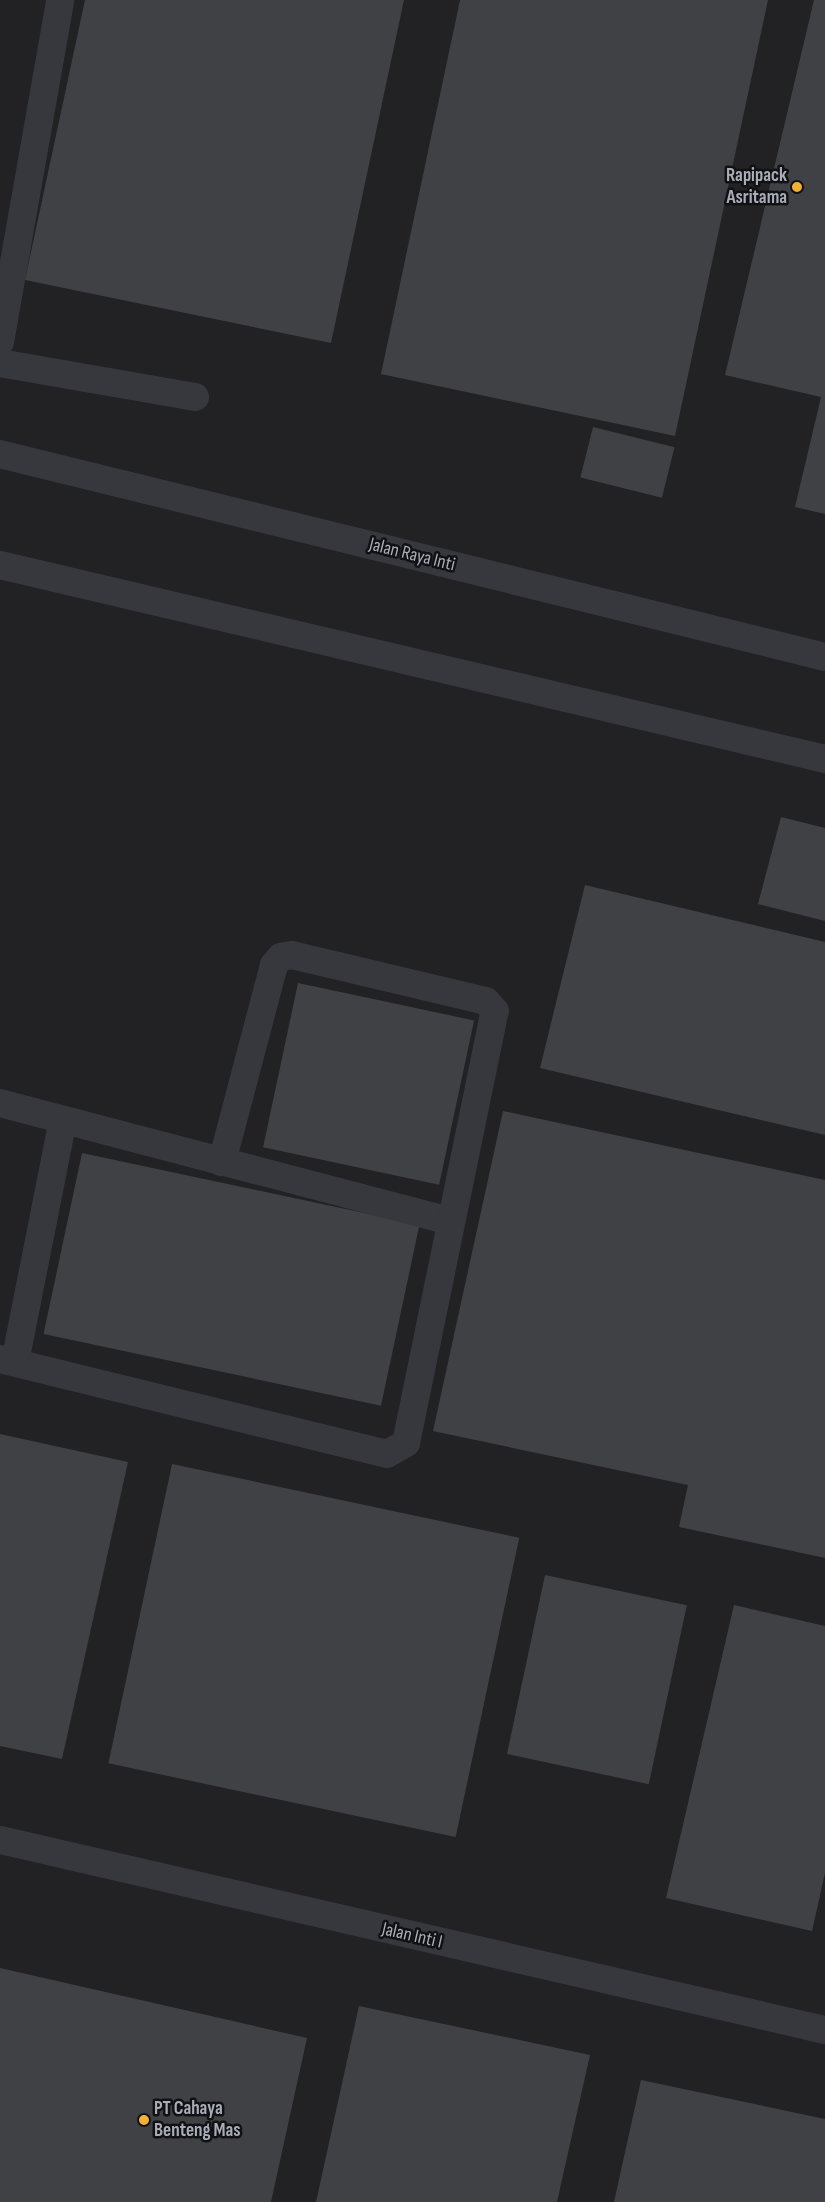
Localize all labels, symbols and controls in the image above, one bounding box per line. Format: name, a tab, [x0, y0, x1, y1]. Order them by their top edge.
place label: Rapipack Asritama	[726, 165, 787, 209]
marker: Rapipack Asritama	[791, 181, 803, 193]
street label: Jalan Raya Inti	[367, 533, 457, 577]
street label: Jalan Inti I	[379, 1918, 445, 1954]
place label: PT Cahaya Benteng Mas	[154, 2098, 240, 2142]
marker: PT Cahaya Benteng Mas	[138, 2114, 150, 2126]

